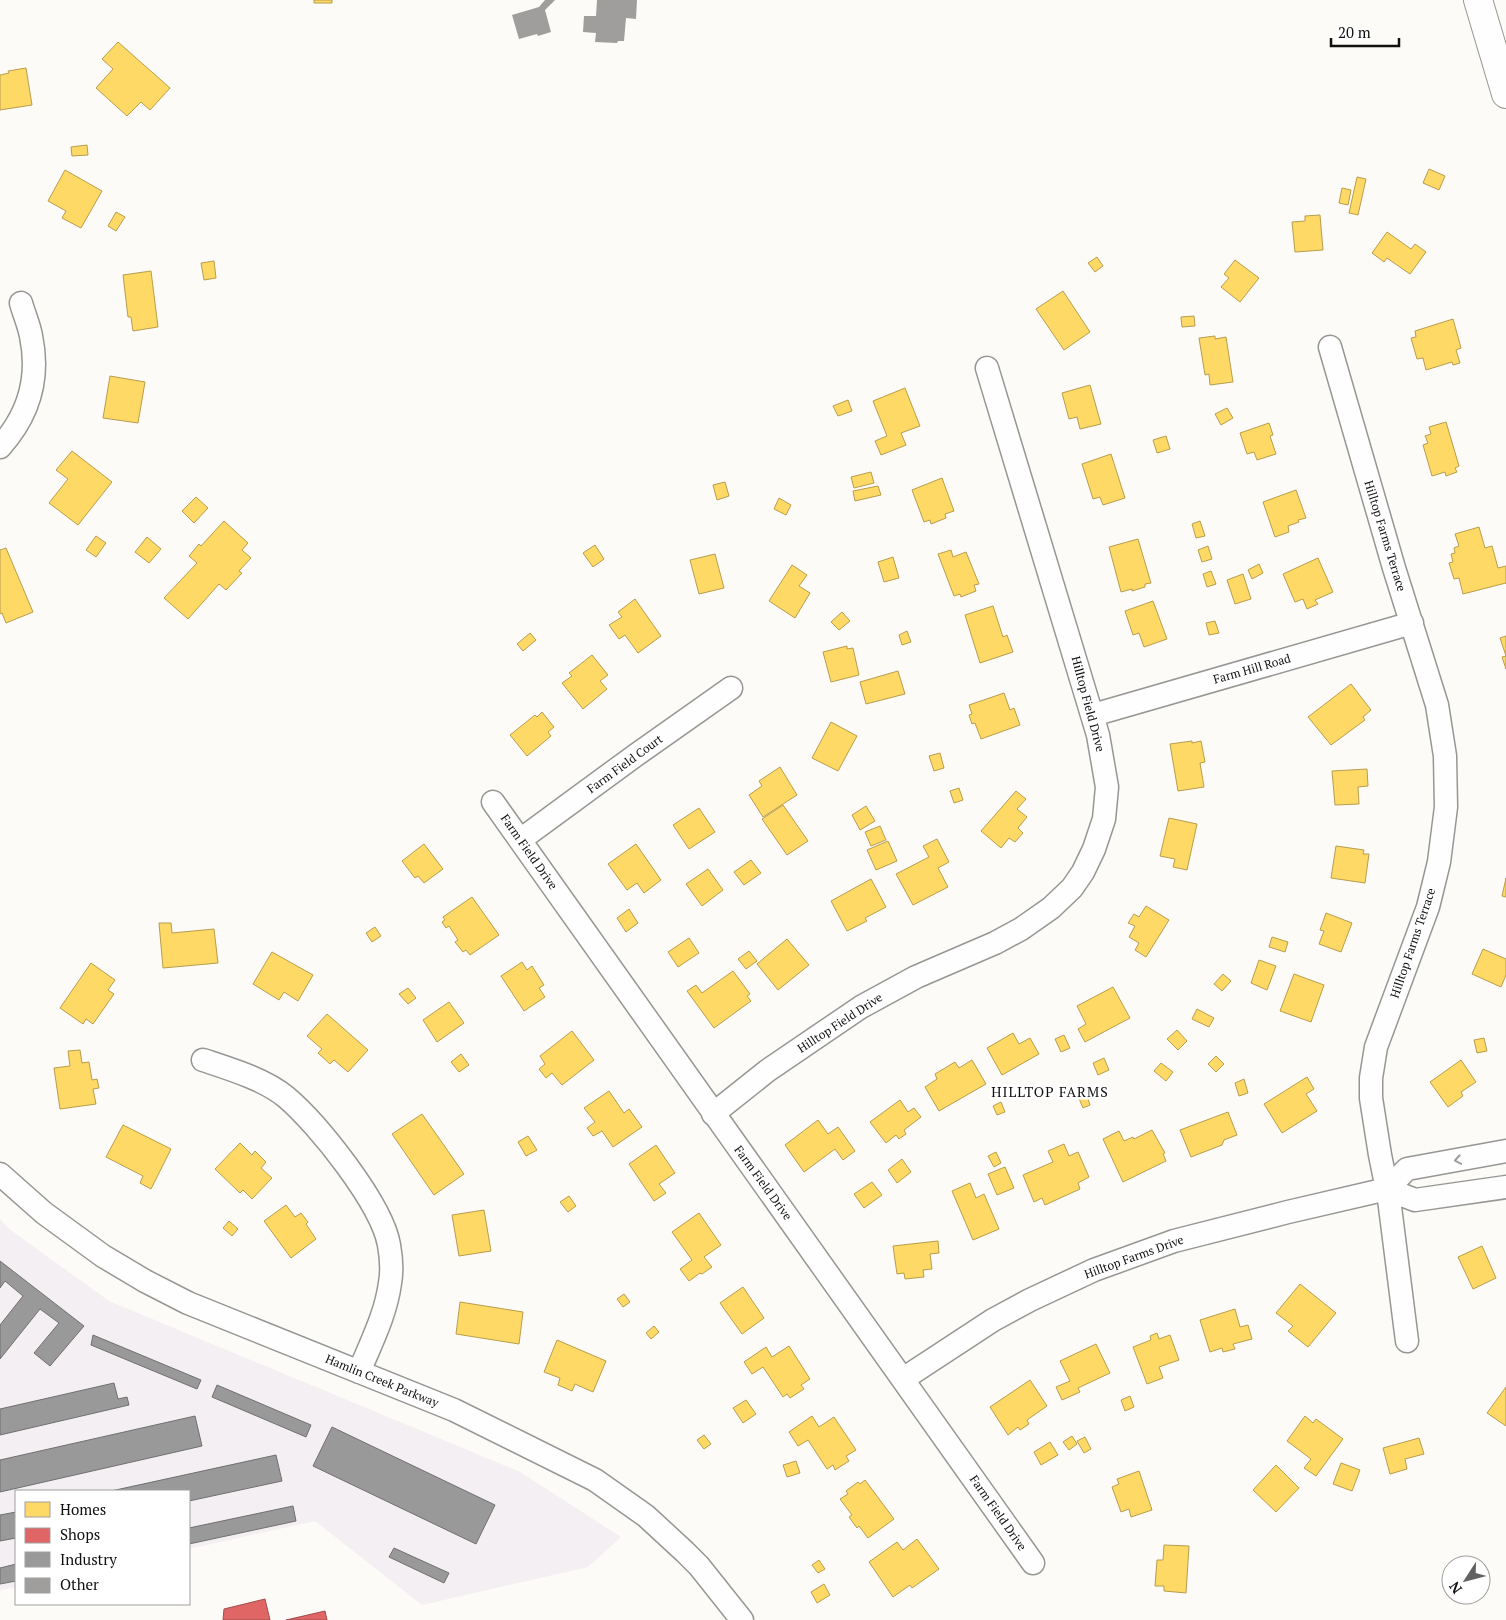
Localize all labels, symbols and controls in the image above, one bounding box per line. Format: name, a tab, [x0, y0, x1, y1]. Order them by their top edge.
scale bar	[1331, 15, 1398, 47]
text: 20 m	[1338, 22, 1371, 42]
street label: Hilltop Farms Terrace	[1361, 478, 1410, 593]
street label: Farm Hill Road	[1211, 650, 1293, 687]
street label: Hilltop Field Drive	[1069, 654, 1108, 753]
street label: Farm Field Court	[584, 731, 666, 796]
street label: Farm Field Drive	[498, 811, 561, 892]
street label: Hilltop Farms Terrace	[1387, 886, 1438, 1000]
street label: Hilltop Field Drive	[794, 990, 885, 1056]
district label: HILLTOP FARMS	[991, 1082, 1109, 1101]
street label: Farm Field Drive	[731, 1143, 795, 1223]
one-way arrow	[1454, 1154, 1462, 1164]
street label: Hilltop Farms Drive	[1082, 1232, 1186, 1281]
street label: Hamlin Creek Parkway	[323, 1351, 442, 1410]
street label: Farm Field Drive	[967, 1472, 1030, 1553]
legend	[15, 1490, 190, 1605]
text: Homes	[60, 1499, 106, 1519]
text: Shops	[60, 1524, 100, 1544]
text: Industry	[60, 1549, 117, 1569]
north arrow	[1441, 1555, 1491, 1605]
text: Other	[60, 1574, 99, 1594]
text: N	[1444, 1578, 1466, 1598]

